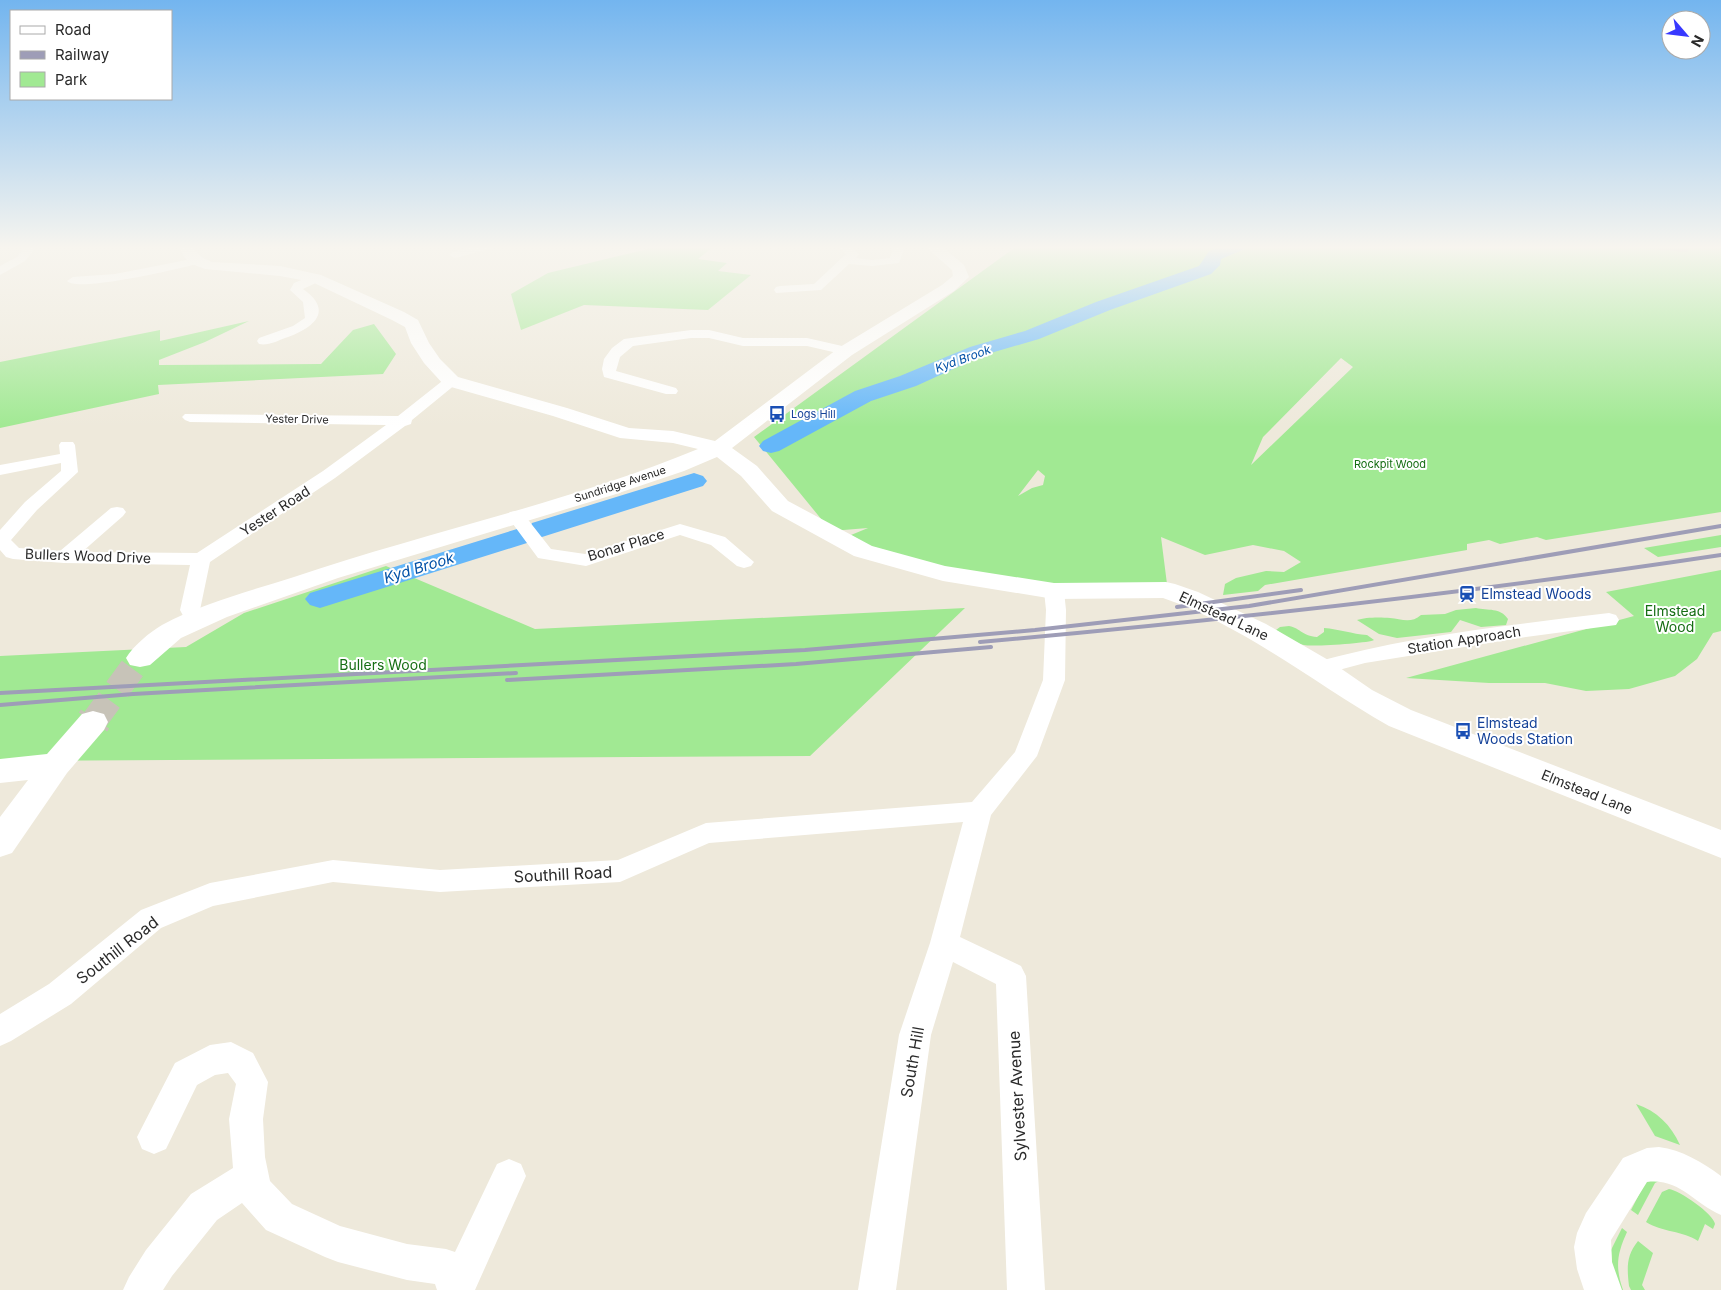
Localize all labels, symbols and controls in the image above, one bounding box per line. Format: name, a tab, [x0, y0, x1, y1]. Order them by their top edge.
legend	[10, 10, 172, 100]
north arrow	[1661, 10, 1711, 60]
text: Road	[55, 20, 91, 39]
text: N	[1688, 33, 1708, 50]
text: Railway	[55, 45, 110, 64]
text: Park	[55, 70, 88, 89]
water label: Kyd Brook	[933, 341, 993, 375]
bus stop icon: Logs Hill	[767, 404, 787, 424]
place label: Logs Hill	[791, 407, 836, 421]
street label: Yester Drive	[265, 411, 329, 427]
park label: Rockpit Wood	[1354, 457, 1426, 471]
street label: Sundridge Avenue	[572, 463, 668, 505]
street label: Yester Road	[237, 482, 313, 539]
street label: Bonar Place	[585, 525, 666, 564]
street label: Bullers Wood Drive	[25, 545, 151, 566]
water label: Kyd Brook	[381, 548, 457, 587]
station icon: Elmstead Woods	[1457, 584, 1477, 604]
place label: Elmstead Woods	[1481, 585, 1591, 602]
street label: Elmstead Lane	[1177, 587, 1272, 644]
park label: Elmstead Wood	[1645, 602, 1705, 635]
street label: Station Approach	[1406, 622, 1522, 657]
park label: Bullers Wood	[339, 656, 427, 673]
place label: Elmstead Woods Station	[1477, 714, 1573, 747]
bus stop icon: Elmstead Woods Station	[1453, 721, 1473, 741]
street label: Elmstead Lane	[1539, 766, 1635, 818]
street label: Southill Road	[513, 861, 613, 887]
street label: Southill Road	[72, 912, 162, 988]
street label: South Hill	[896, 1025, 928, 1099]
street label: Sylvester Avenue	[1004, 1030, 1030, 1162]

